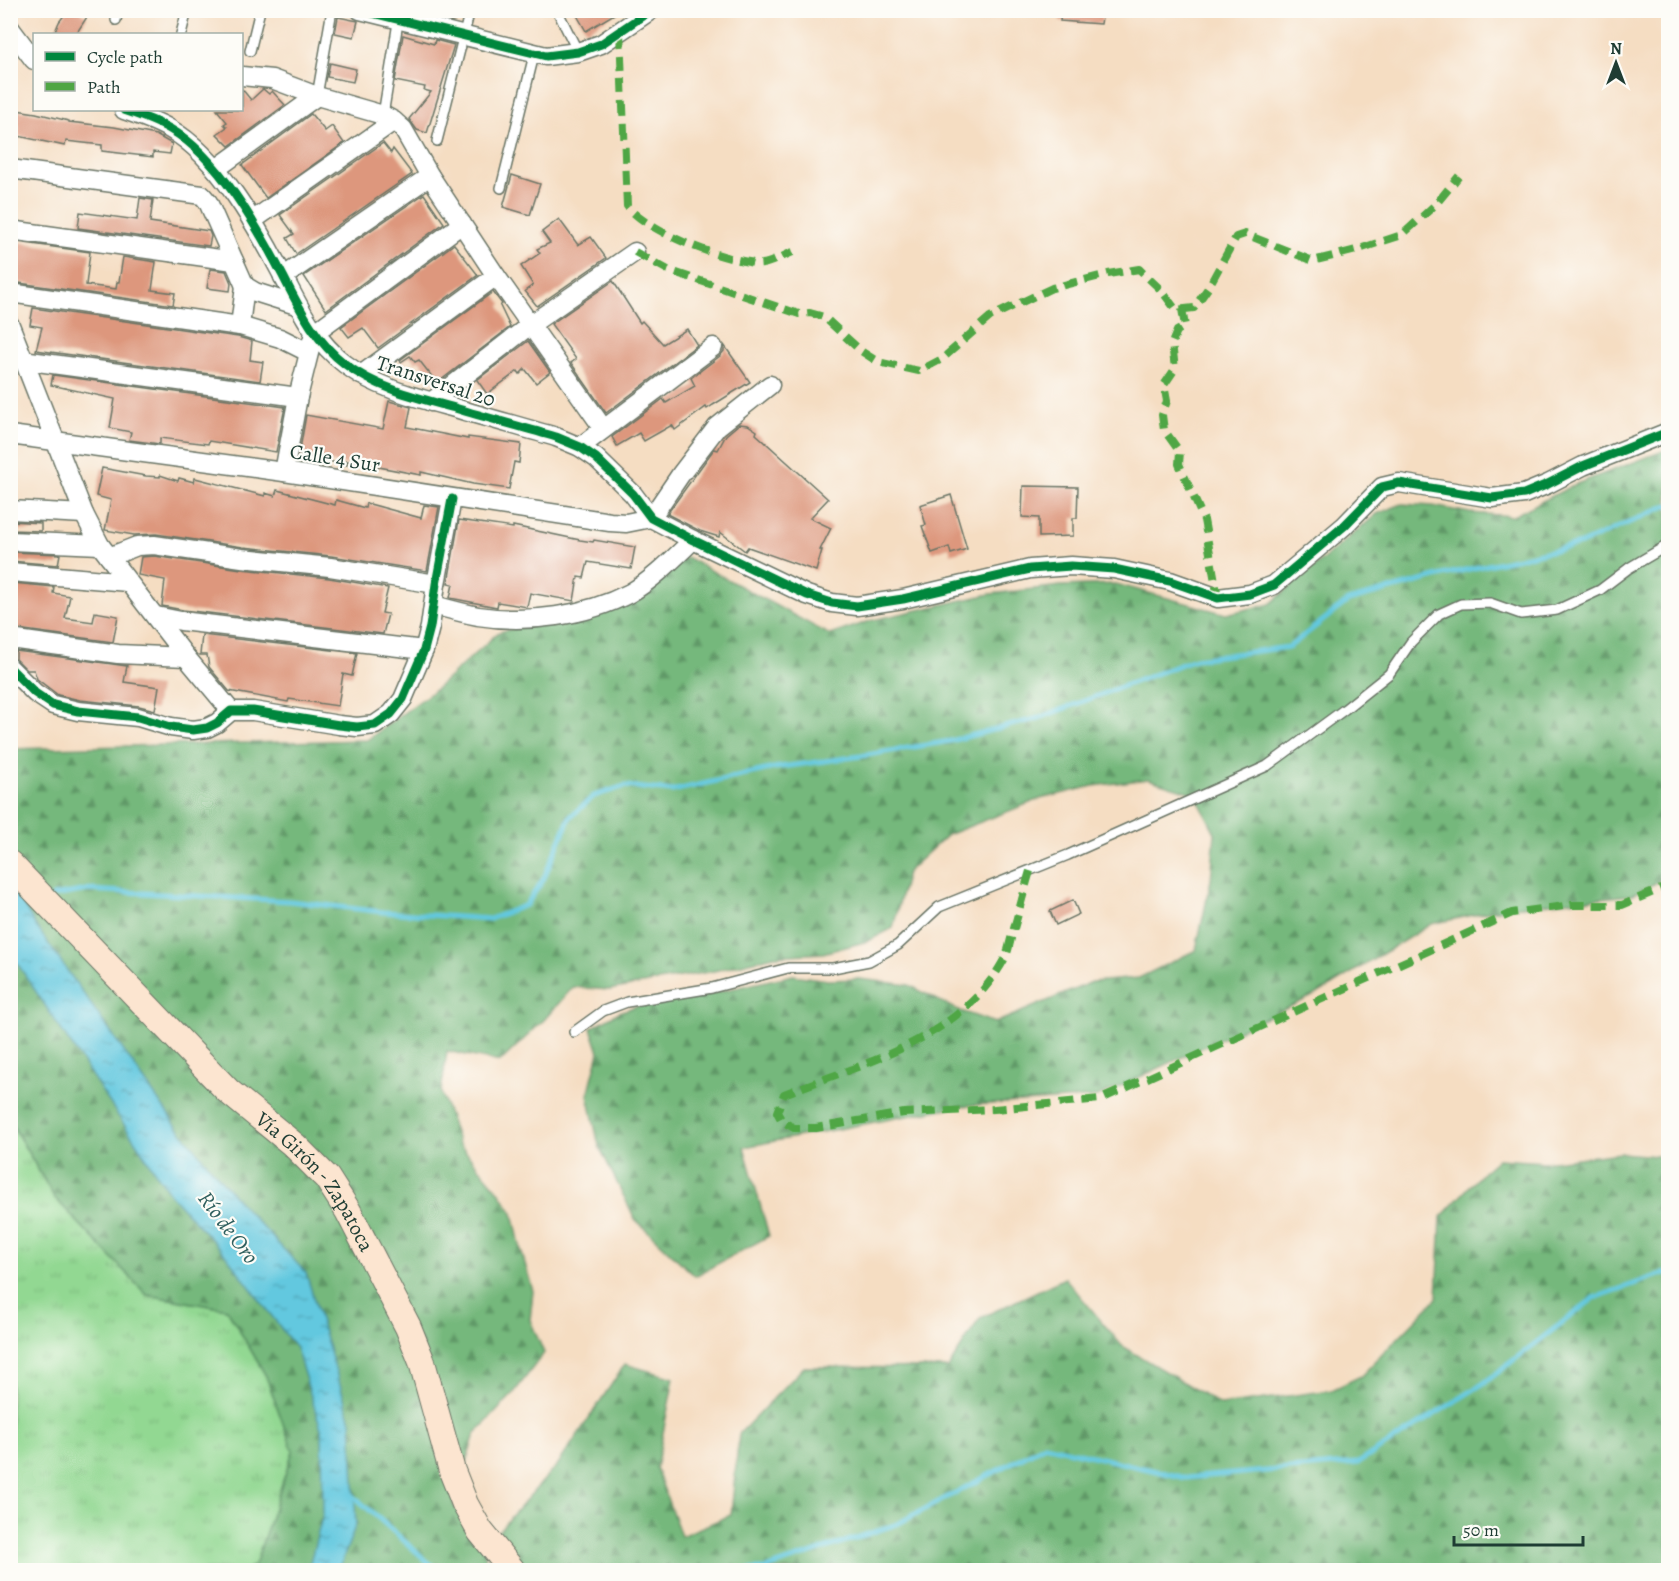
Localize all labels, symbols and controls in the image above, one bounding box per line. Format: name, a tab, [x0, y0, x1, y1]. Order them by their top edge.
legend	[33, 33, 243, 111]
north arrow	[1586, 33, 1646, 93]
text: N	[1610, 38, 1622, 60]
text: Cycle path	[87, 45, 163, 69]
text: Path	[87, 75, 121, 99]
street label: Transversal 20	[373, 349, 499, 413]
street label: Calle 4 Sur	[288, 437, 382, 479]
street label: Vía Girón - Zapatoca	[249, 1105, 381, 1257]
water label: Río de Oro	[191, 1185, 265, 1270]
scale bar	[1454, 1509, 1583, 1547]
text: 50 m	[1463, 1518, 1499, 1542]

